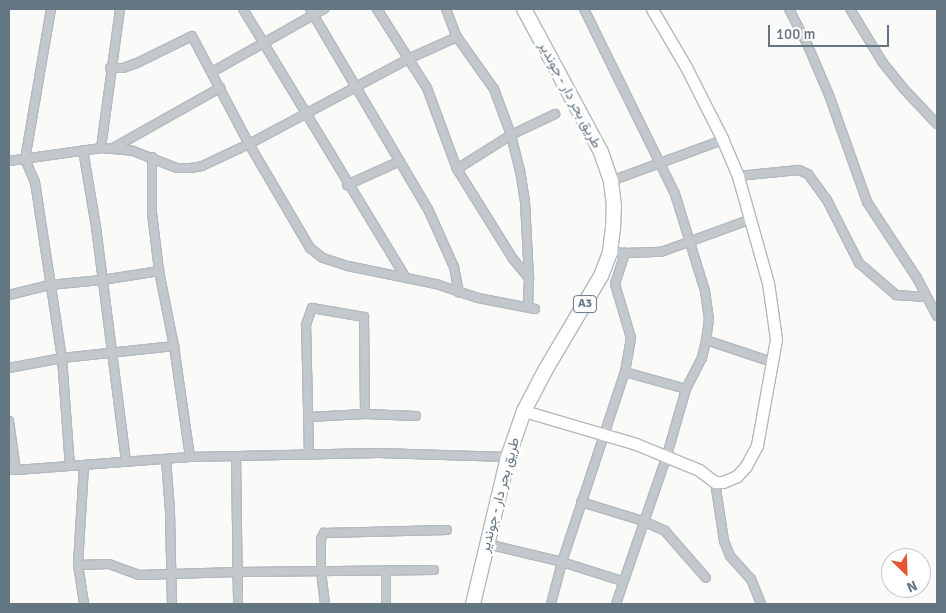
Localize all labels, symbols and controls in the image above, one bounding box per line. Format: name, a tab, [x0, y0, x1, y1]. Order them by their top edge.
scale bar	[771, 15, 892, 47]
text: 100 m	[776, 25, 816, 43]
street label: طريق بحر دار - جوندير	[535, 39, 605, 151]
road number: A3	[572, 294, 598, 314]
street label: طريق بحر دار - جوندير	[477, 436, 523, 554]
north arrow	[881, 548, 931, 598]
text: N	[904, 576, 920, 596]

